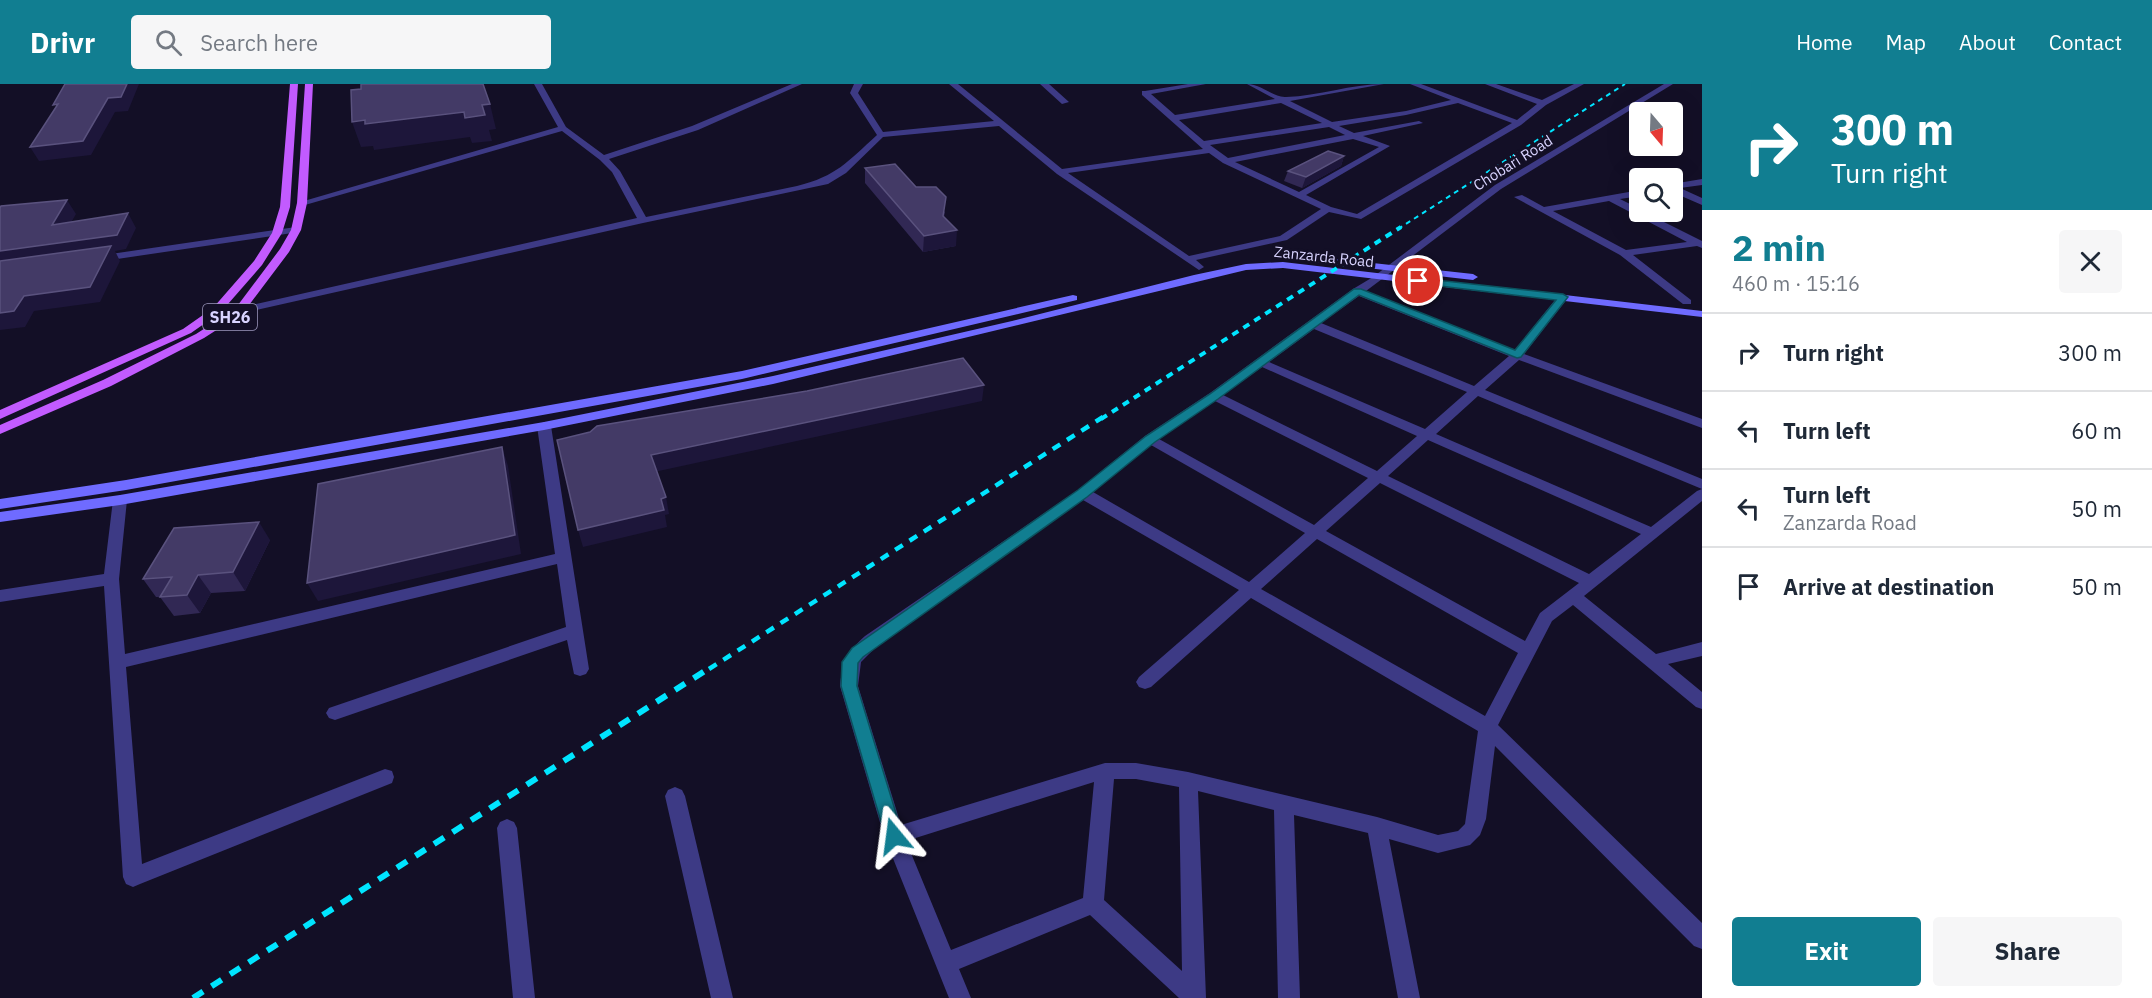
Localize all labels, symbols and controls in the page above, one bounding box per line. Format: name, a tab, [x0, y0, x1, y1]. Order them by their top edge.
search box	[131, 15, 551, 69]
text: Drivr	[30, 24, 95, 61]
icon: search	[152, 26, 185, 59]
text: Search here	[200, 28, 318, 57]
text: Home	[1796, 28, 1853, 56]
text: Map	[1886, 28, 1926, 56]
text: About	[1959, 28, 2016, 56]
text: Contact	[2049, 28, 2122, 56]
north arrow	[1629, 102, 1683, 156]
map controls	[1629, 102, 1683, 222]
text: 300 m	[1831, 102, 1954, 157]
icon: right	[1732, 108, 1810, 186]
street label: Chobari Road	[1469, 131, 1556, 195]
text: Turn right	[1831, 155, 1948, 190]
button: search	[1629, 168, 1683, 222]
text: 2 min	[1732, 224, 1826, 271]
button: close	[2059, 230, 2122, 293]
street label: Zanzarda Road	[1273, 242, 1375, 271]
pin	[1392, 255, 1443, 306]
icon: arrive	[1401, 264, 1434, 297]
text: 460 m · 15:16	[1732, 270, 1860, 297]
road number: SH26	[203, 304, 257, 330]
icon: right	[1732, 336, 1765, 369]
text: Turn right	[1783, 338, 1884, 367]
text: 300 m	[2058, 338, 2122, 367]
icon: left	[1732, 414, 1765, 447]
text: Turn left	[1783, 416, 1871, 445]
text: 60 m	[2071, 416, 2122, 445]
text: Turn left	[1783, 480, 1871, 509]
icon: left	[1732, 492, 1765, 525]
text: 50 m	[2071, 494, 2122, 523]
text: Zanzarda Road	[1783, 509, 1917, 536]
icon: arrive	[1732, 570, 1765, 603]
text: Arrive at destination	[1783, 572, 1994, 601]
text: 50 m	[2071, 572, 2122, 601]
position arrow	[862, 804, 926, 868]
button: Exit	[1732, 917, 1921, 986]
button: Share	[1933, 917, 2122, 986]

